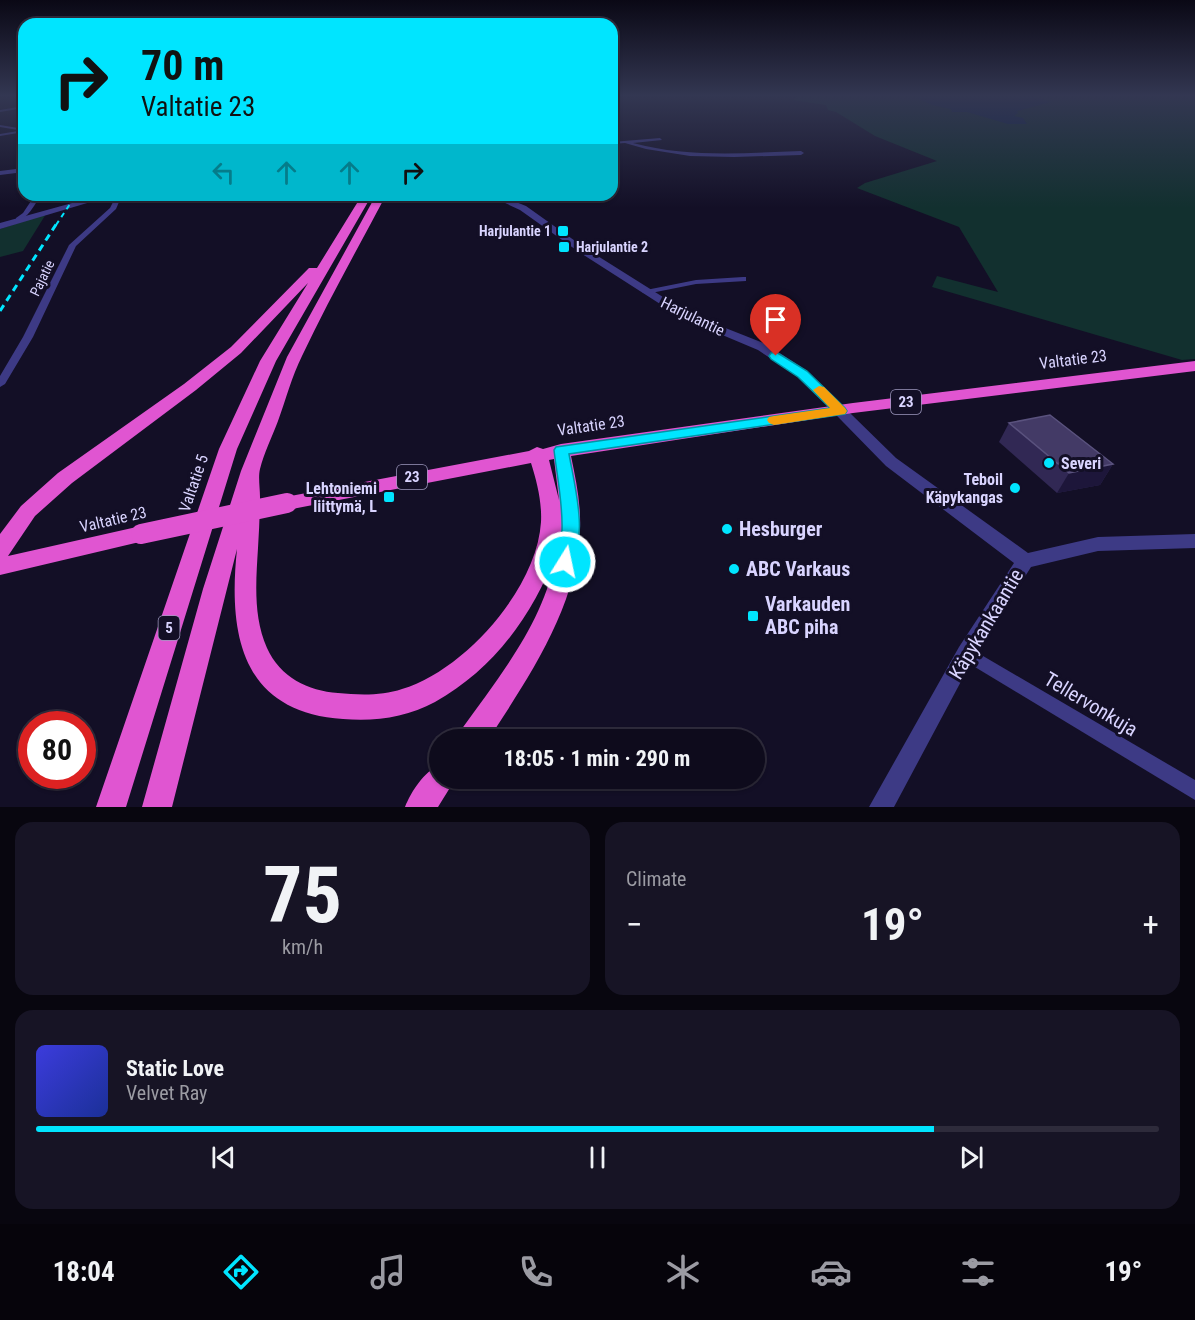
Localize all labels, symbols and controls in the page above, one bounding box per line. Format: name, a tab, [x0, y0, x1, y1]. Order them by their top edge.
text: 70 m	[141, 41, 224, 90]
icon: right	[42, 42, 120, 120]
text: Valtatie 23	[141, 91, 255, 123]
icon: left	[207, 156, 240, 189]
icon: ahead	[270, 156, 303, 189]
icon: ahead	[333, 156, 366, 189]
icon: right	[396, 156, 429, 189]
place label: Harjulantie 1	[479, 223, 551, 239]
marker: Harjulantie 1	[556, 224, 570, 238]
place label: Harjulantie 2	[576, 239, 648, 255]
marker: Harjulantie 2	[557, 240, 571, 254]
street label: Pajatie	[26, 257, 58, 299]
street label: Harjulantie	[658, 293, 728, 340]
pin	[750, 294, 801, 356]
icon: arrive	[759, 303, 792, 336]
street label: Valtatie 23	[1038, 346, 1108, 373]
road number: 23	[891, 390, 921, 414]
street label: Valtatie 23	[556, 411, 626, 440]
street label: Valtatie 5	[175, 452, 212, 515]
place label: Severi	[1061, 454, 1101, 473]
marker: Severi	[1042, 456, 1056, 470]
road number: 23	[397, 465, 427, 489]
place label: Teboil Käpykangas	[926, 470, 1003, 507]
place label: Lehtoniemi liittymä, L	[306, 479, 377, 516]
marker: Teboil Käpykangas	[1008, 481, 1022, 495]
marker: Lehtoniemi liittymä, L	[382, 490, 396, 504]
street label: Valtatie 23	[78, 503, 148, 536]
place label: Hesburger	[739, 517, 823, 541]
marker: Hesburger	[720, 522, 734, 536]
position arrow	[533, 530, 597, 594]
place label: ABC Varkaus	[746, 557, 850, 581]
marker: ABC Varkaus	[727, 562, 741, 576]
street label: Käpykankaantie	[944, 564, 1028, 684]
place label: Varkauden ABC piha	[765, 592, 850, 639]
marker: Varkauden ABC piha	[746, 609, 760, 623]
road number: 5	[158, 616, 180, 640]
street label: Tellervonkuja	[1040, 667, 1142, 741]
speed limit sign: 80	[18, 711, 96, 789]
text: 18:05 · 1 min · 290 m	[504, 746, 690, 771]
text: 75	[263, 850, 342, 941]
text: Climate	[626, 867, 686, 891]
text: 19°	[861, 898, 924, 951]
text: −	[626, 905, 643, 944]
text: +	[1143, 905, 1159, 944]
text: km/h	[282, 935, 323, 959]
text: Static Love	[126, 1056, 224, 1081]
text: Velvet Ray	[126, 1081, 207, 1105]
icon: previous	[207, 1141, 240, 1174]
icon: pause	[581, 1141, 614, 1174]
icon: next	[955, 1141, 988, 1174]
icon: directions	[220, 1251, 262, 1293]
icon: music	[367, 1251, 409, 1293]
icon: phone	[515, 1251, 557, 1293]
icon: climate	[662, 1251, 704, 1293]
icon: car	[810, 1251, 852, 1293]
icon: filters	[957, 1251, 999, 1293]
text: 18:04	[53, 1256, 115, 1288]
text: 19°	[1104, 1256, 1142, 1288]

